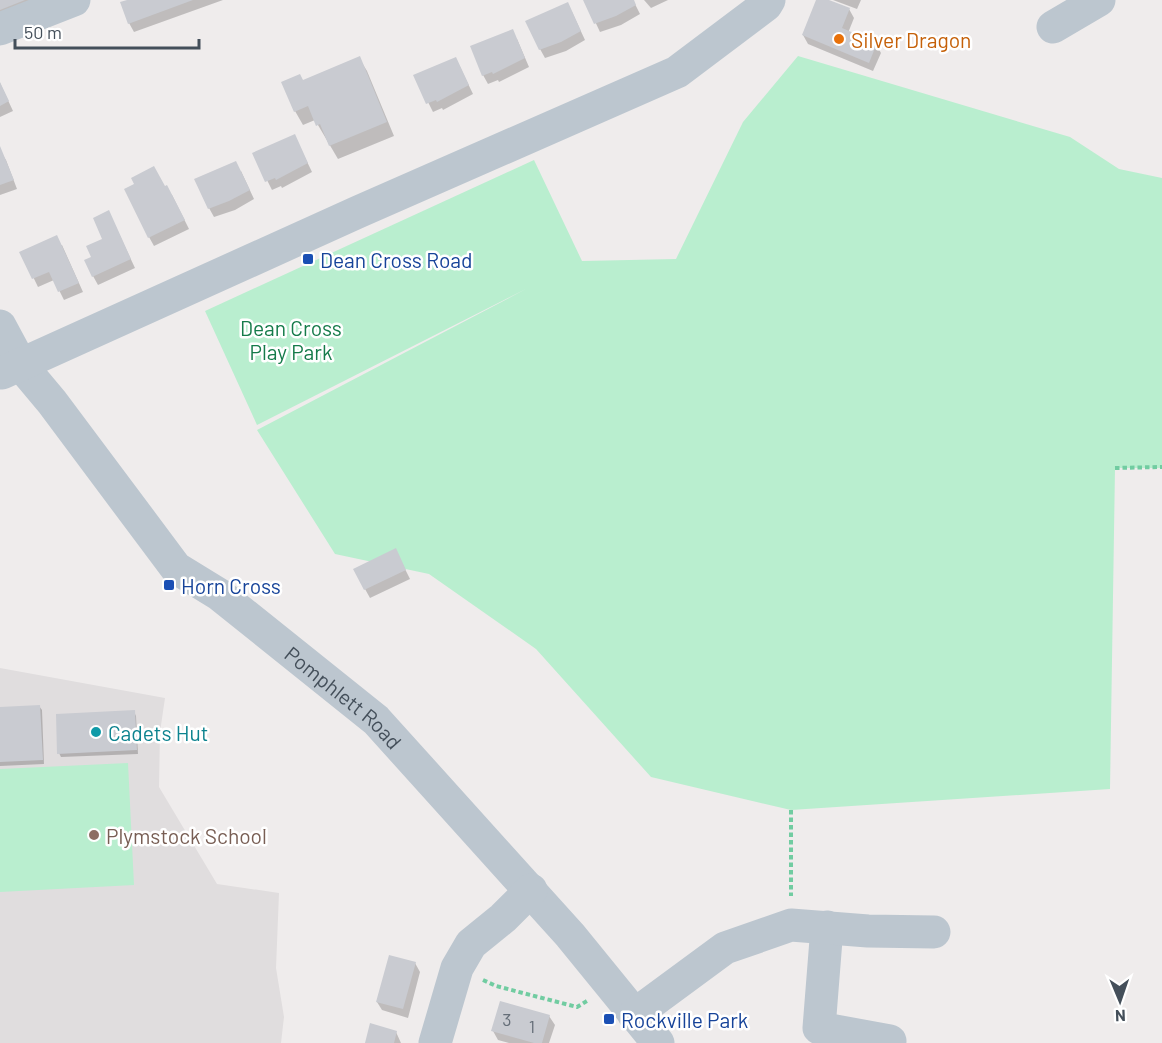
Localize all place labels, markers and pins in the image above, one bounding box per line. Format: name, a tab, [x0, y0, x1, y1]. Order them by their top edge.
place label: Silver Dragon	[851, 27, 971, 52]
marker: Silver Dragon	[832, 32, 846, 46]
place label: Dean Cross Road	[320, 247, 473, 272]
marker: Dean Cross Road	[301, 252, 315, 266]
place label: Horn Cross	[181, 573, 281, 598]
marker: Horn Cross	[162, 578, 176, 592]
place label: Cadets Hut	[108, 720, 208, 745]
marker: Cadets Hut	[89, 725, 103, 739]
place label: Plymstock School	[106, 823, 267, 848]
marker: Plymstock School	[87, 828, 101, 842]
place label: Rockville Park	[621, 1007, 748, 1032]
marker: Rockville Park	[602, 1012, 616, 1026]

